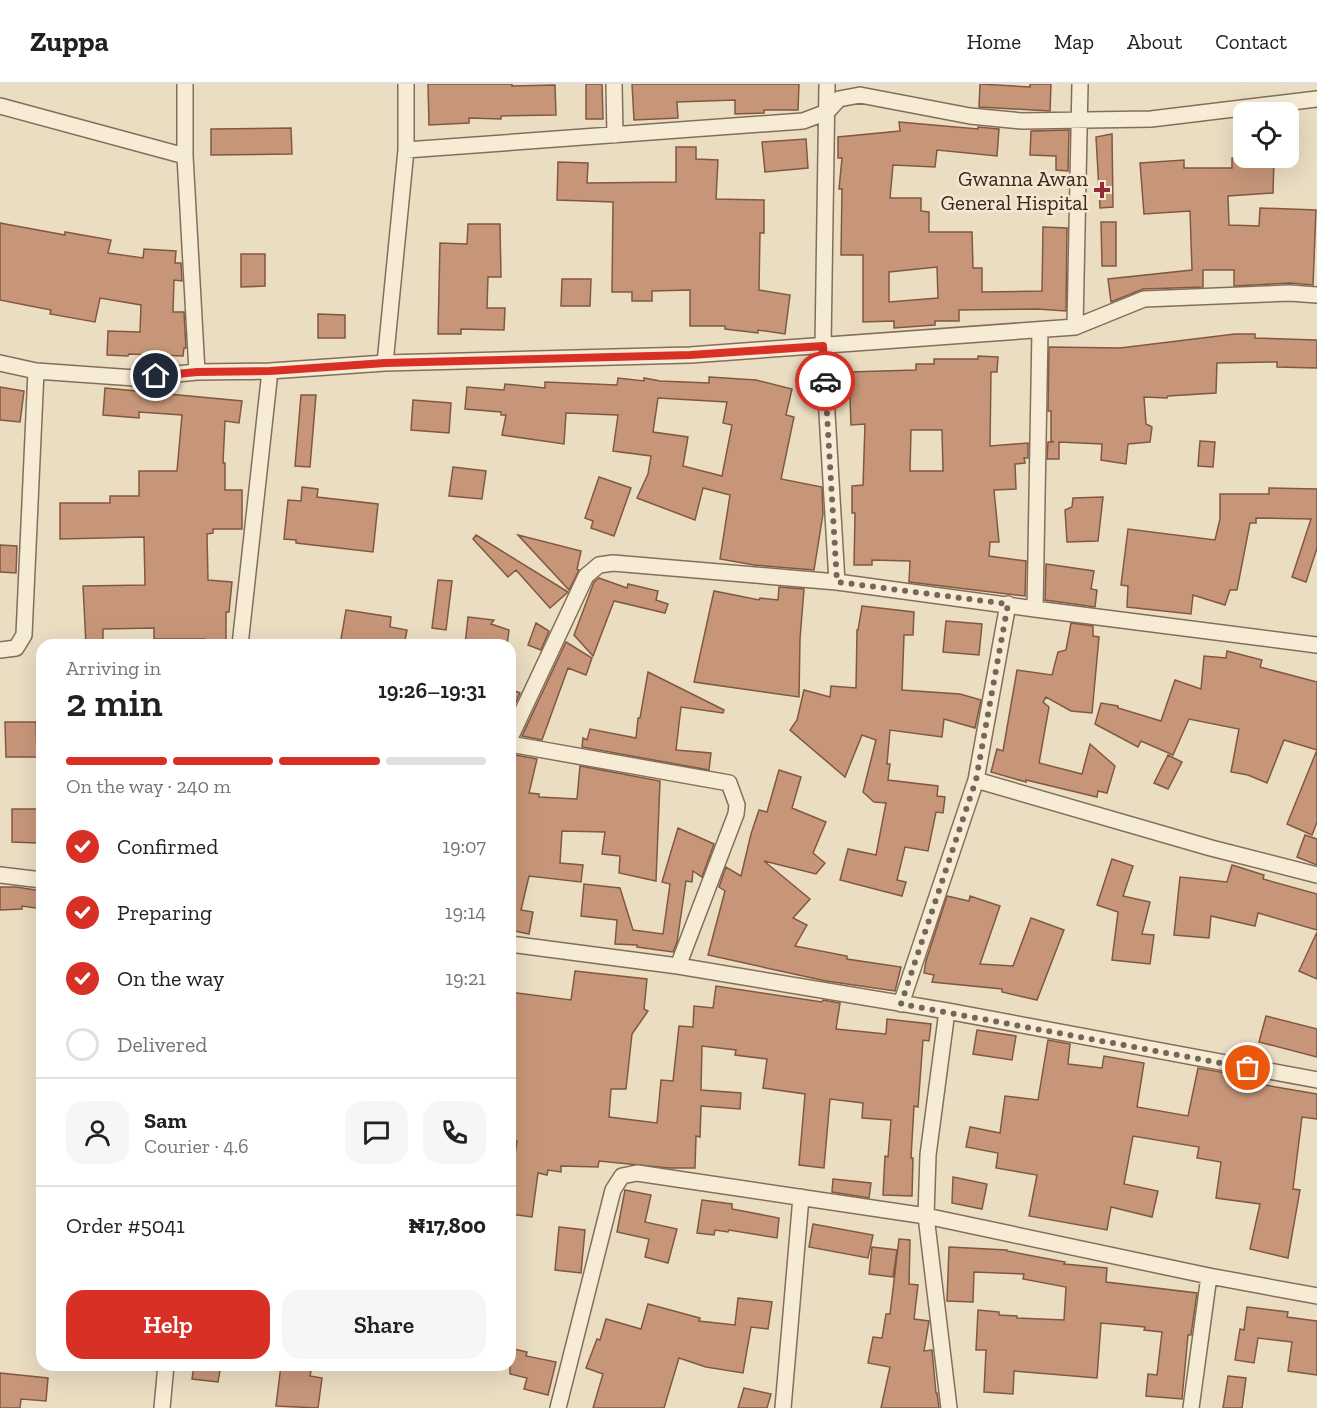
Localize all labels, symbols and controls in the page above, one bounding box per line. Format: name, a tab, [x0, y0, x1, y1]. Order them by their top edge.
text: Zuppa	[30, 25, 109, 58]
text: Home	[967, 29, 1021, 54]
text: Map	[1054, 29, 1094, 54]
text: About	[1127, 29, 1182, 54]
text: Contact	[1215, 29, 1287, 54]
map controls	[1233, 102, 1299, 168]
button: locate	[1233, 102, 1299, 168]
place label: Gwanna Awan General Hispital	[941, 166, 1088, 215]
marker: Gwanna Awan General Hispital	[1093, 181, 1111, 199]
pin	[130, 350, 181, 401]
courier	[795, 351, 855, 411]
icon: home	[139, 359, 172, 392]
icon: car	[809, 365, 842, 398]
text: Arriving in	[66, 656, 161, 680]
text: 19:26–19:31	[378, 677, 486, 704]
text: 2 min	[66, 679, 163, 726]
text: On the way · 240 m	[66, 774, 231, 798]
icon: check	[66, 830, 99, 863]
text: Confirmed	[117, 833, 218, 860]
text: 19:07	[442, 834, 486, 858]
icon: check	[66, 896, 99, 929]
text: Preparing	[117, 899, 212, 926]
text: 19:14	[445, 900, 486, 924]
icon: check	[66, 962, 99, 995]
text: On the way	[117, 965, 224, 992]
text: 19:21	[445, 966, 486, 990]
text: Delivered	[117, 1031, 207, 1058]
pin	[1222, 1042, 1273, 1093]
icon: bag	[1231, 1051, 1264, 1084]
button: person	[66, 1101, 129, 1164]
button: chat	[345, 1101, 408, 1164]
button: phone	[423, 1101, 486, 1164]
text: Sam	[144, 1107, 187, 1134]
text: Courier · 4.6	[144, 1134, 249, 1158]
text: Order #5041	[66, 1212, 185, 1239]
text: ₦17,800	[408, 1212, 486, 1239]
button: Help	[66, 1290, 270, 1359]
button: Share	[282, 1290, 486, 1359]

